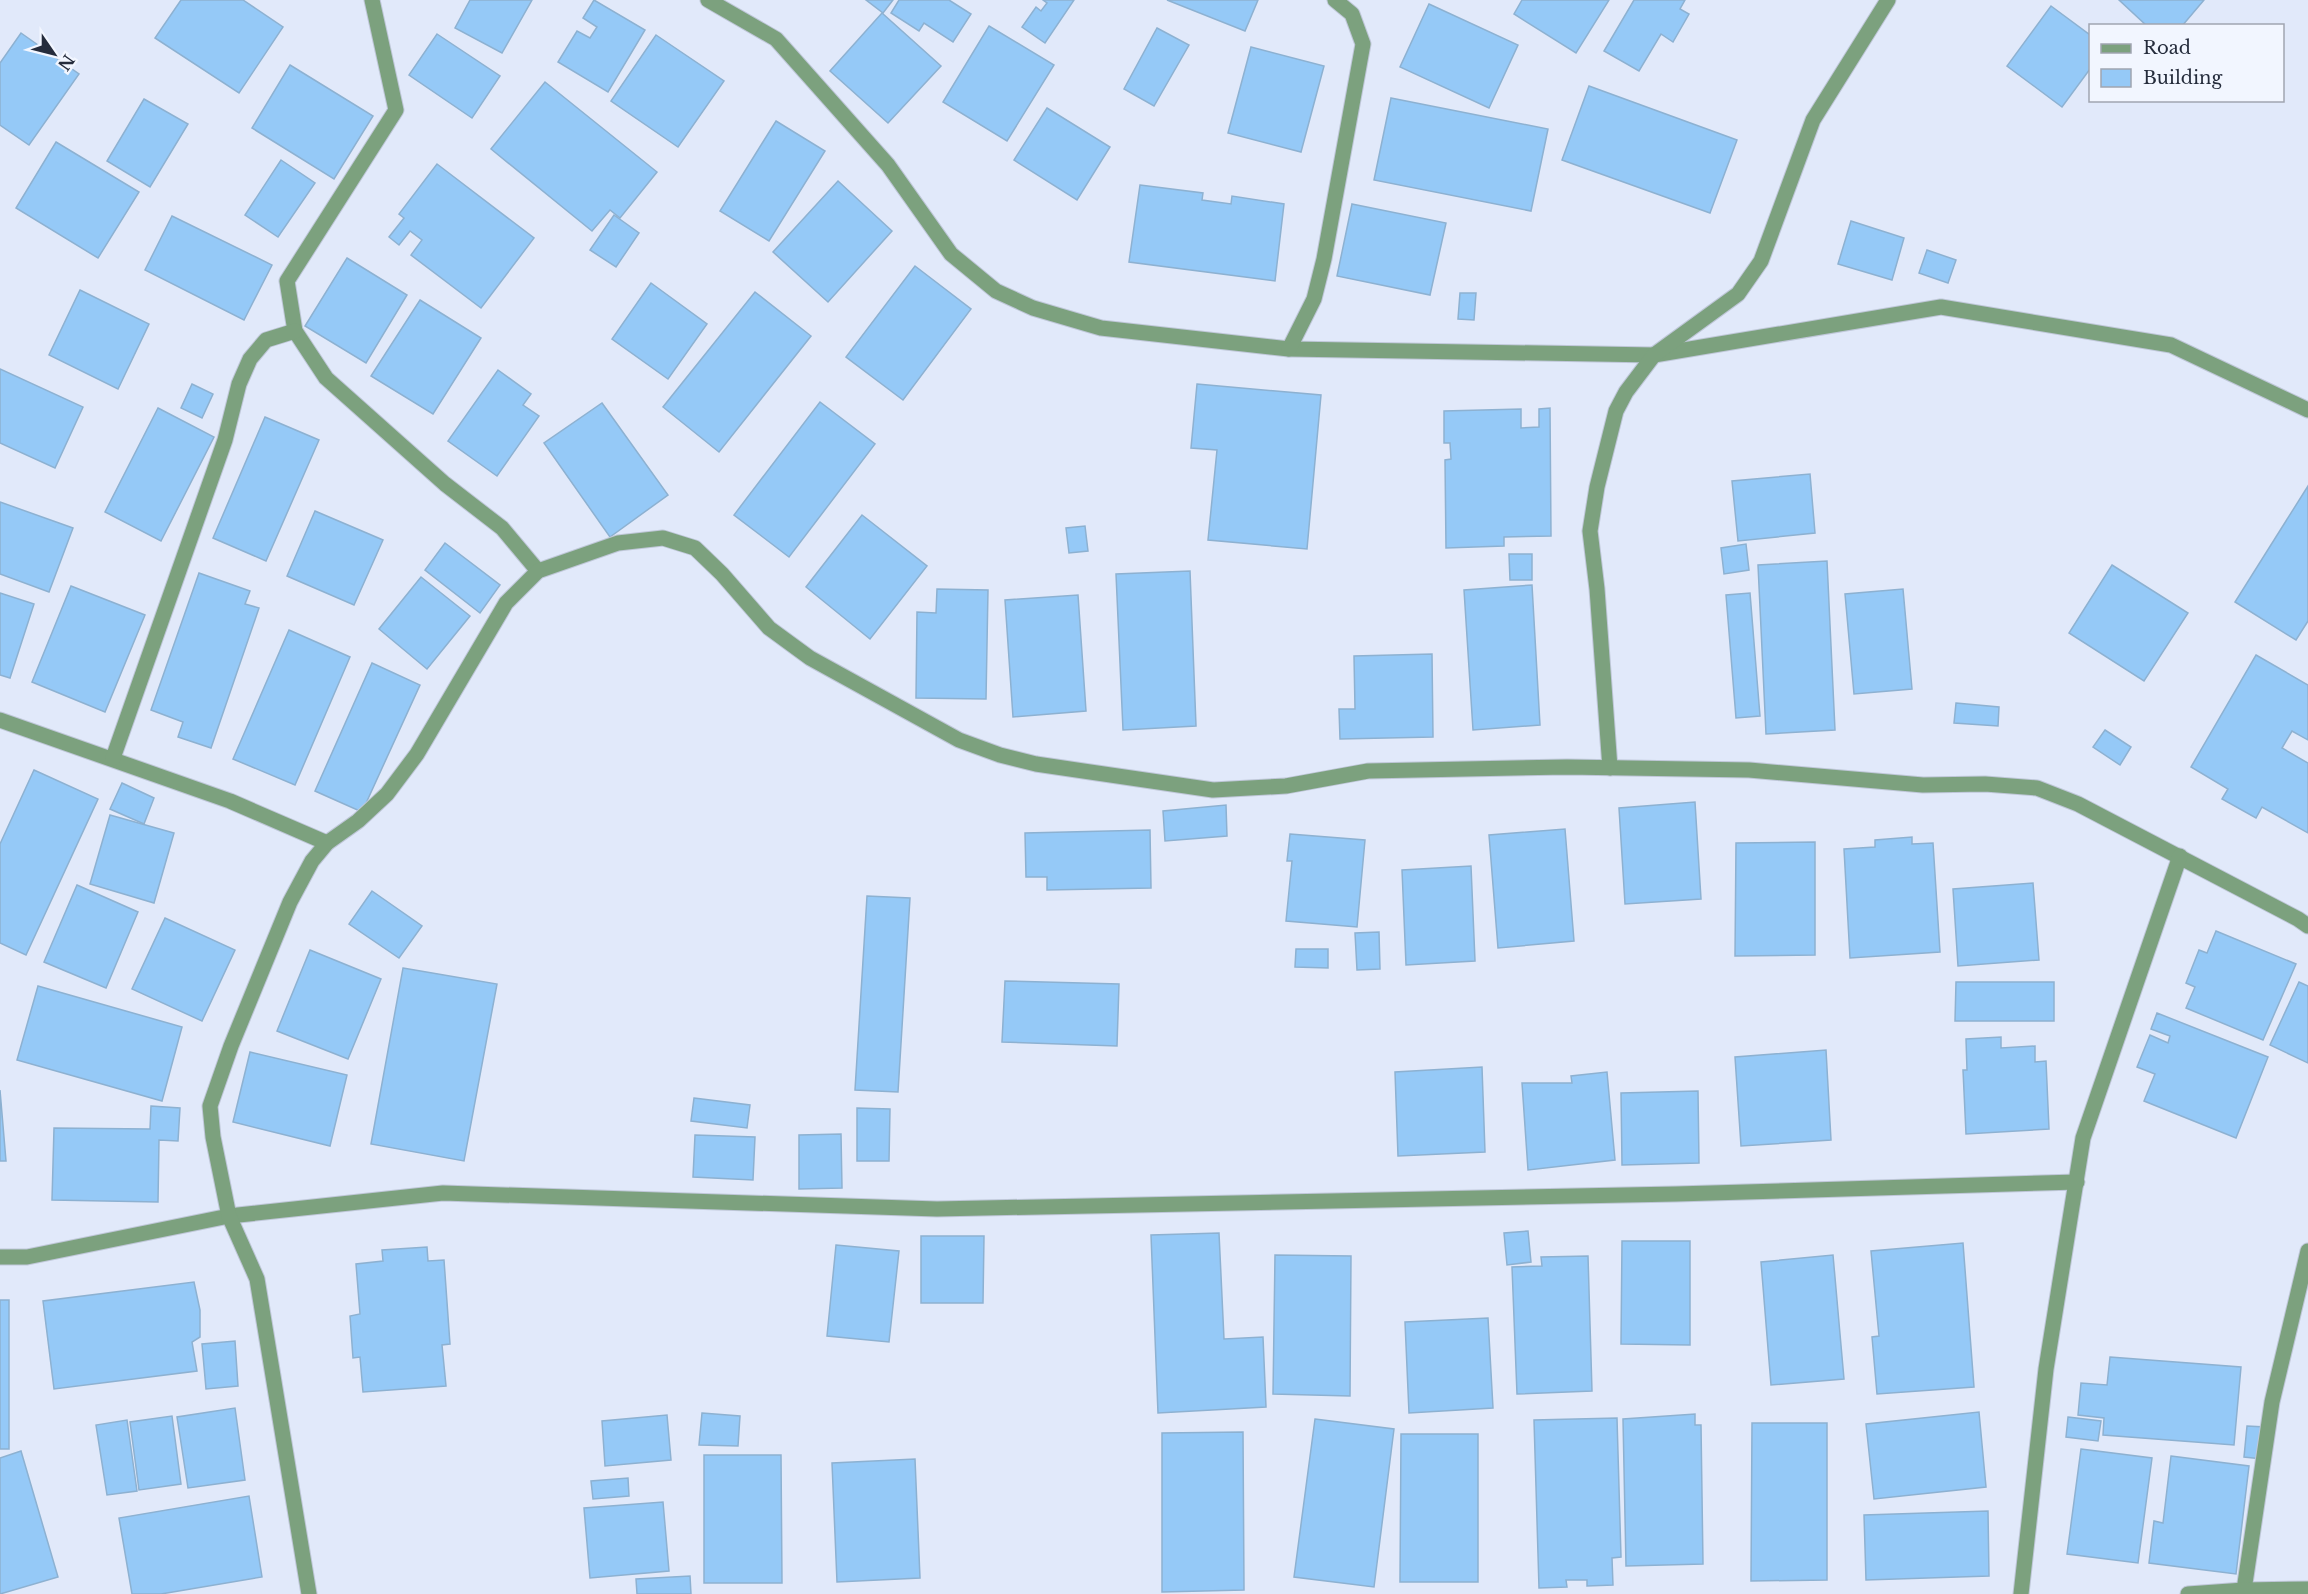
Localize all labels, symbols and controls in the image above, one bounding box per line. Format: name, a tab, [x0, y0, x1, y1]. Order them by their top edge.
north arrow	[24, 24, 84, 84]
legend	[2089, 24, 2284, 102]
text: Road	[2143, 37, 2191, 59]
text: N	[54, 51, 79, 75]
text: Building	[2143, 67, 2222, 89]

